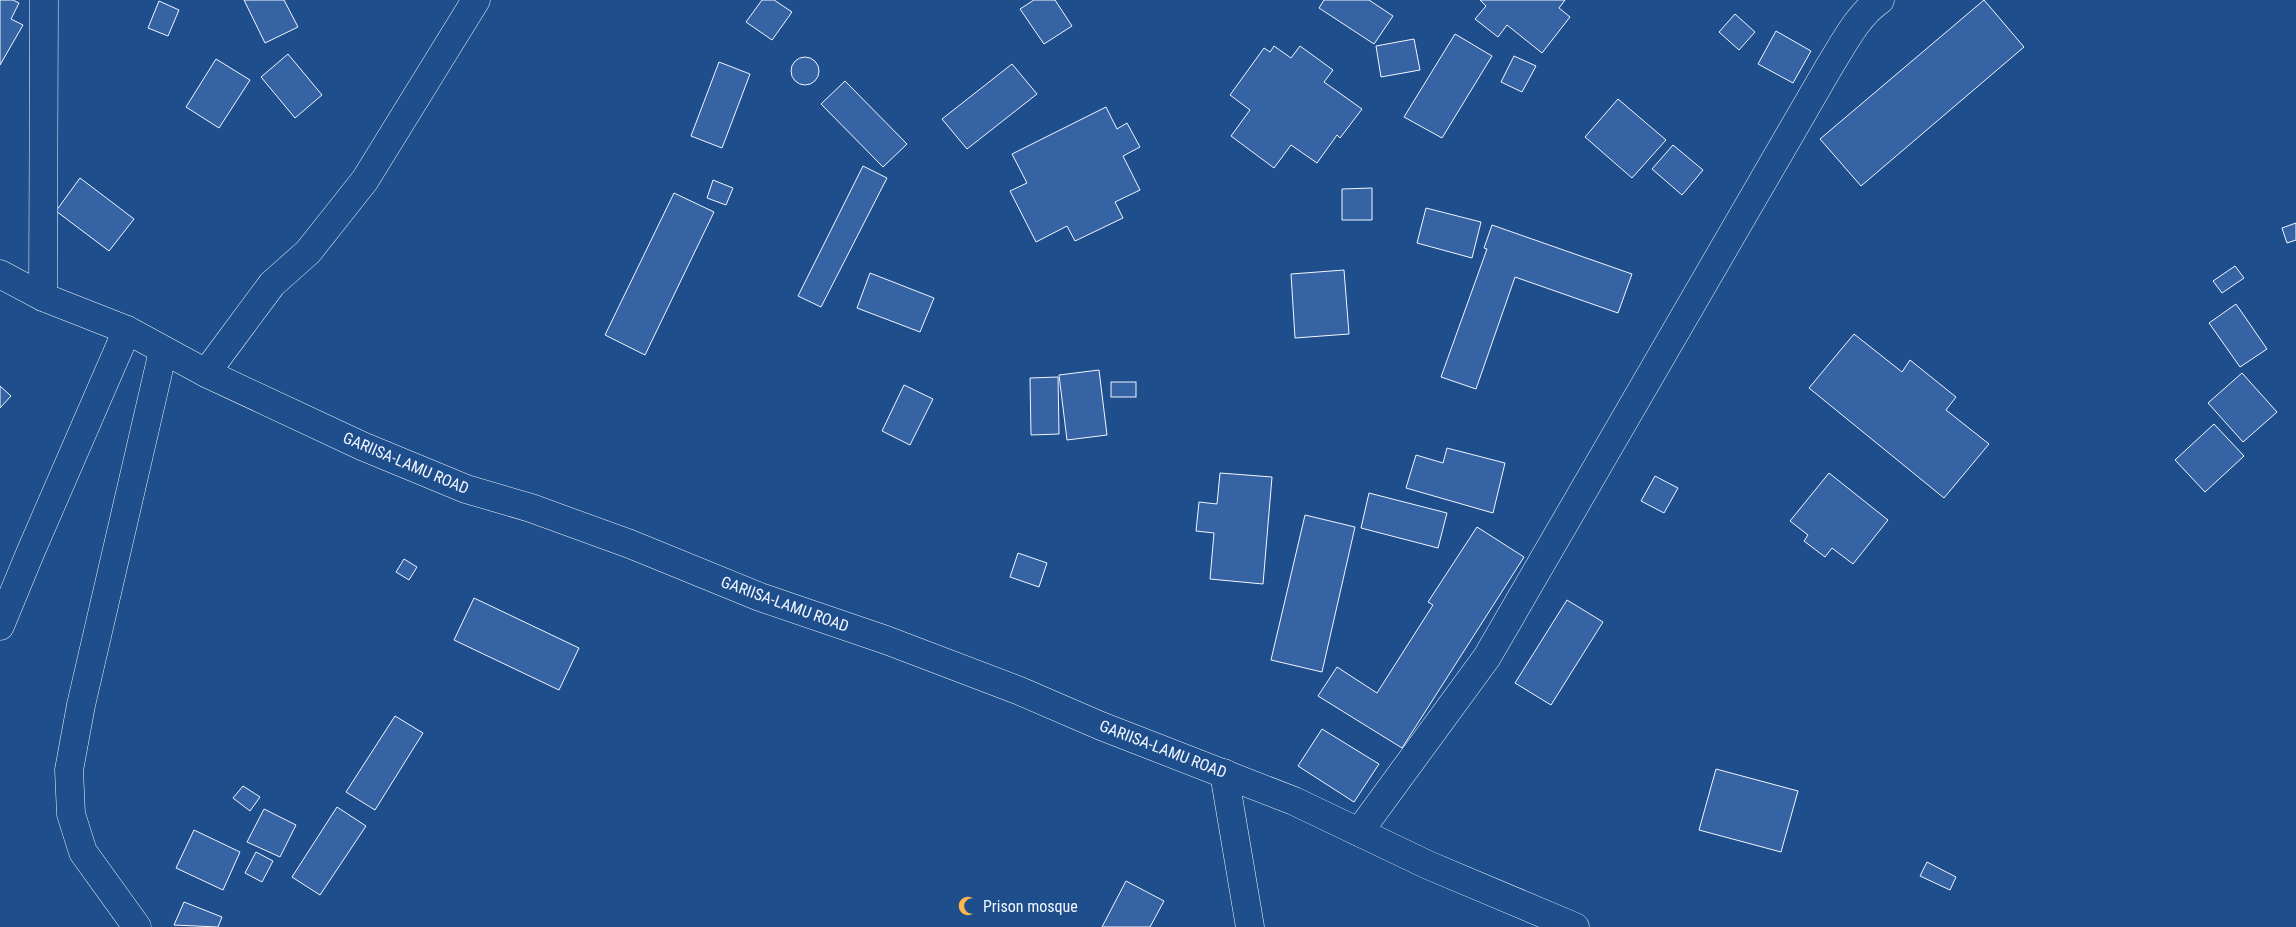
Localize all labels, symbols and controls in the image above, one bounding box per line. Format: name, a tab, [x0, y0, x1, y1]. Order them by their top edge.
street label: GARIISA-LAMU ROAD	[340, 428, 472, 498]
street label: GARIISA-LAMU ROAD	[718, 572, 852, 636]
street label: GARIISA-LAMU ROAD	[1097, 716, 1229, 782]
mosque icon: Prison mosque	[957, 895, 979, 917]
place label: Prison mosque	[983, 897, 1078, 916]

